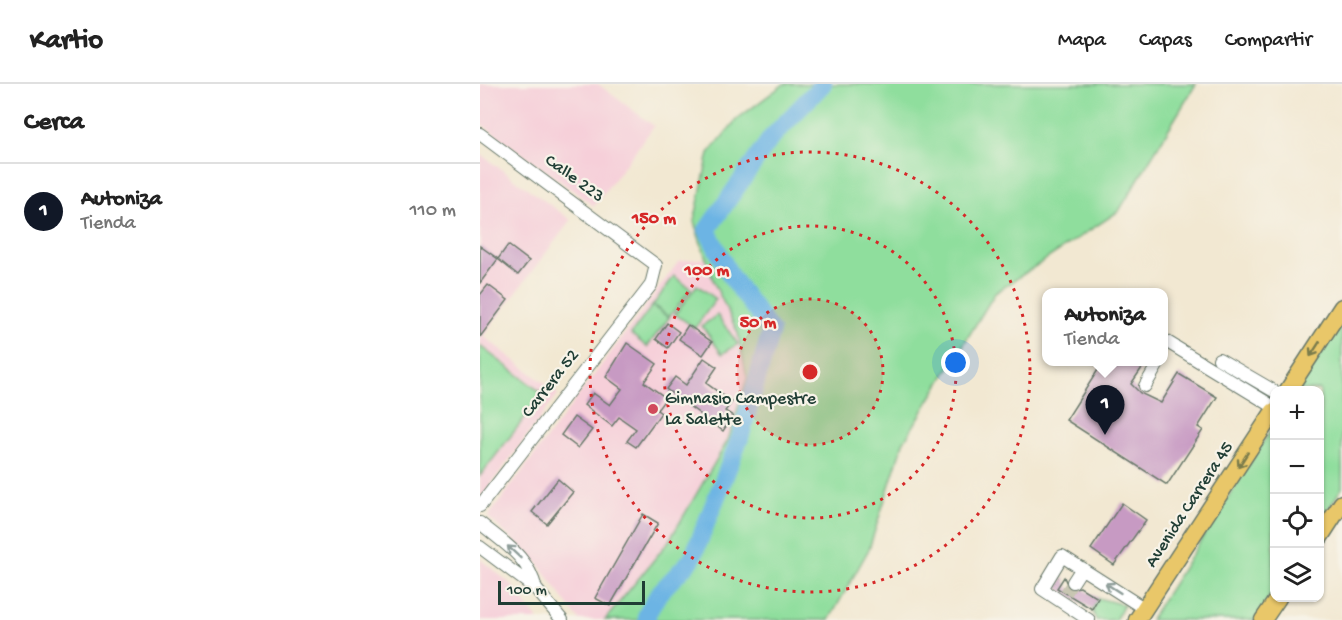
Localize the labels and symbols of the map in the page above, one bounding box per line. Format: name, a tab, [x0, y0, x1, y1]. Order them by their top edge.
street label: Calle 223	[540, 150, 608, 208]
text: 150 m	[631, 209, 676, 230]
text: 100 m	[684, 261, 730, 282]
text: 50 m	[740, 313, 777, 334]
one-way arrow	[1309, 340, 1321, 357]
street label: Carrera 52	[518, 346, 584, 422]
your location	[941, 348, 970, 377]
centre of rings	[800, 362, 820, 382]
pin: 1	[1086, 386, 1124, 435]
place label: Gimnasio Campestre La Salette	[665, 389, 817, 431]
marker: Gimnasio Campestre La Salette	[646, 402, 660, 416]
street label: Avenida Carrera 45	[1142, 438, 1238, 572]
one-way arrow	[1236, 451, 1249, 468]
one-way arrow	[507, 545, 522, 559]
scale bar	[498, 578, 645, 606]
one-way arrow	[1105, 582, 1122, 595]

